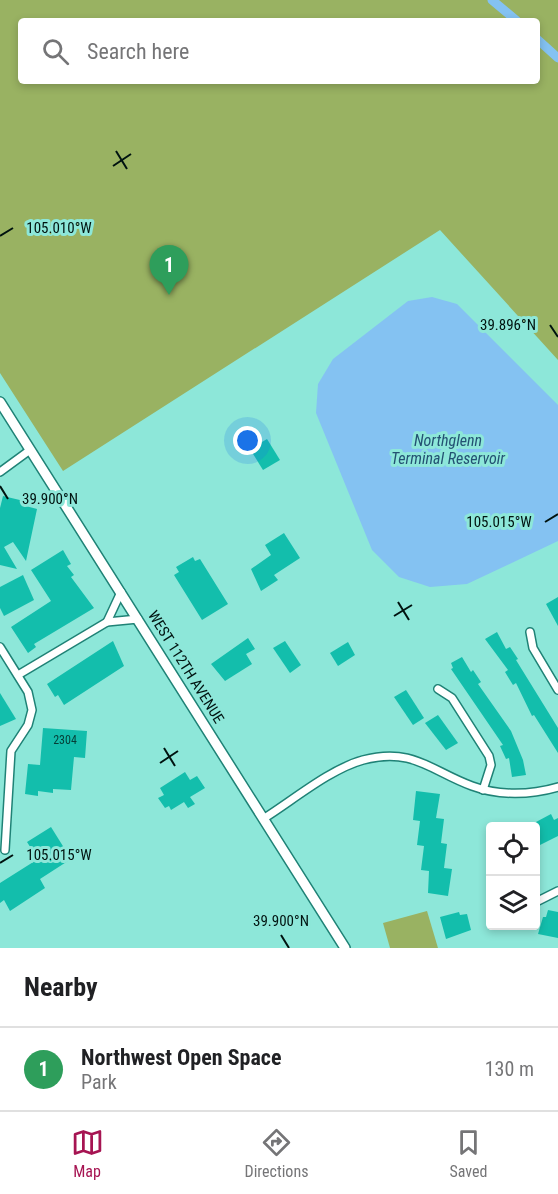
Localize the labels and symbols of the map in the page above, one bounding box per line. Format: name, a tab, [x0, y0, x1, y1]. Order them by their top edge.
text: 105.010°W	[26, 219, 92, 237]
pin: 1	[150, 246, 188, 295]
text: 39.896°N	[480, 316, 536, 334]
your location	[233, 426, 262, 455]
water label: Northglenn Terminal Reservoir	[391, 431, 506, 468]
text: 39.900°N	[22, 490, 78, 508]
text: 105.015°W	[466, 513, 532, 531]
street label: WEST 112TH AVENUE	[144, 607, 228, 727]
house number: 2304	[53, 733, 77, 747]
text: 105.015°W	[26, 846, 92, 864]
text: 39.900°N	[253, 912, 309, 930]

